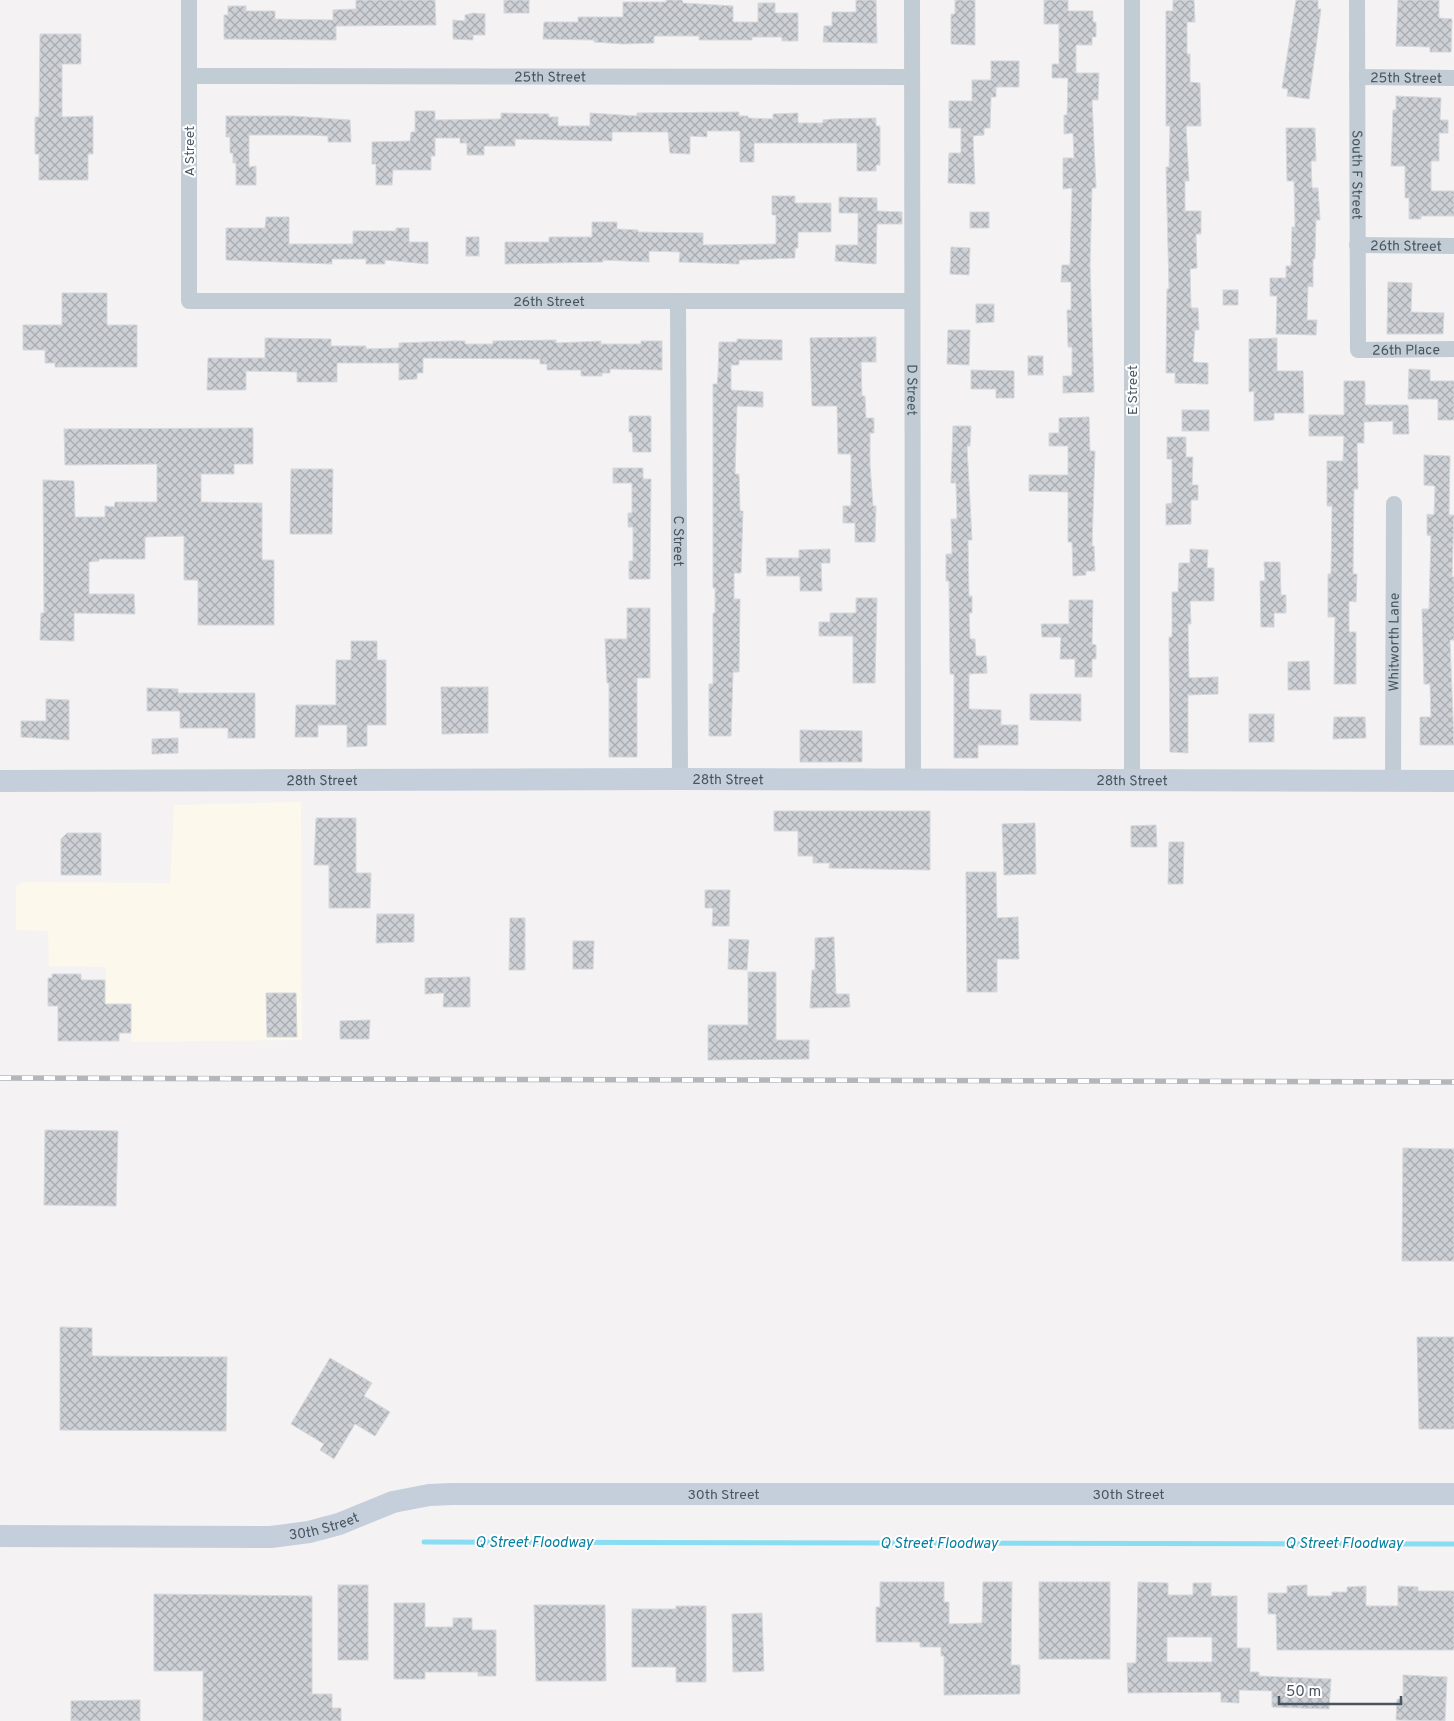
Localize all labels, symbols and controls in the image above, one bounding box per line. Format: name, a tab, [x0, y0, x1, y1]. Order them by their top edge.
street label: 25th Street	[514, 69, 586, 87]
street label: 25th Street	[1370, 70, 1442, 88]
street label: A Street	[182, 126, 199, 176]
street label: South F Street	[1347, 130, 1365, 220]
street label: 26th Street	[1370, 238, 1442, 256]
street label: 26th Street	[513, 294, 585, 311]
street label: 26th Place	[1372, 342, 1440, 360]
street label: D Street	[902, 364, 920, 416]
street label: E Street	[1125, 365, 1142, 415]
street label: C Street	[669, 515, 686, 567]
street label: Whitworth Lane	[1386, 593, 1404, 691]
street label: 28th Street	[692, 772, 764, 789]
street label: 28th Street	[286, 773, 358, 790]
street label: 28th Street	[1096, 773, 1168, 790]
street label: 30th Street	[688, 1487, 760, 1504]
street label: 30th Street	[1093, 1487, 1165, 1504]
street label: 30th Street	[288, 1510, 362, 1545]
water label: Q Street Floodway	[475, 1534, 594, 1553]
water label: Q Street Floodway	[880, 1535, 999, 1554]
water label: Q Street Floodway	[1285, 1535, 1404, 1554]
scale bar	[1279, 1674, 1402, 1706]
text: 50 m	[1286, 1683, 1321, 1702]

